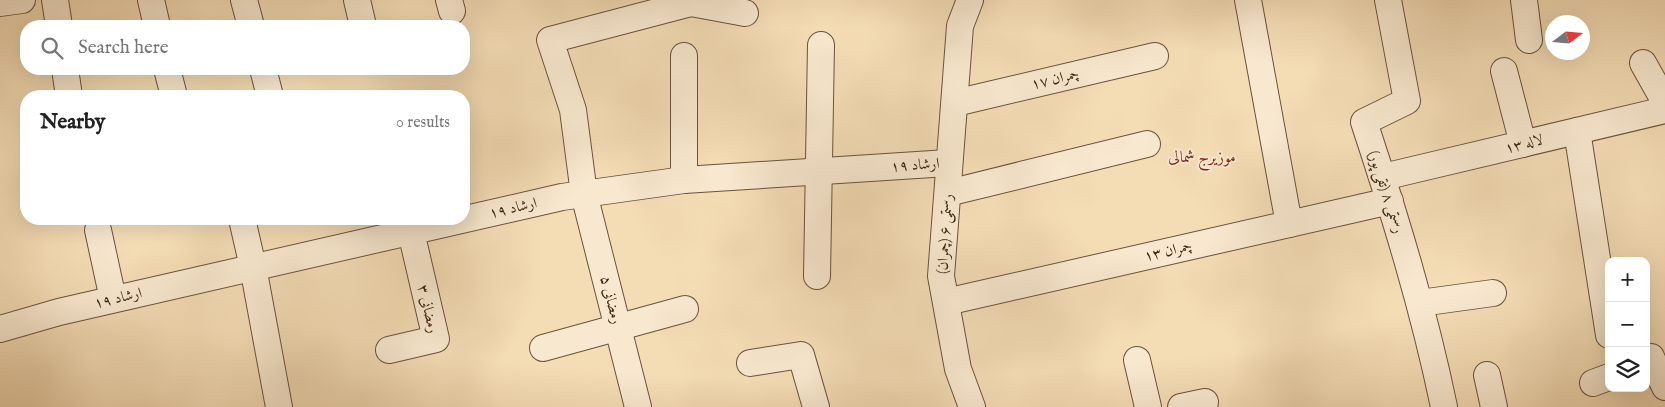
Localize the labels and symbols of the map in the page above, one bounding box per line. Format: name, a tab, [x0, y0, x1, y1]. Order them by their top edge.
north arrow	[1545, 15, 1590, 60]
street label: چمران ۱۷	[1029, 64, 1081, 94]
street label: لاله ۱۳	[1503, 130, 1545, 158]
district label: موزیرج شمالی	[1168, 148, 1236, 171]
street label: رستمی ۸ (تقی پور)	[1363, 148, 1408, 236]
street label: ارشاد ۱۹	[890, 154, 940, 176]
street label: ارشاد ۱۹	[487, 193, 539, 223]
street label: رستمی ۶ (چمران)	[933, 193, 958, 275]
street label: چمران ۱۳	[1142, 236, 1194, 266]
street label: رمضانی ۵	[596, 274, 626, 326]
street label: ارشاد ۱۹	[92, 283, 144, 313]
street label: رمضانی ۳	[413, 283, 443, 335]

